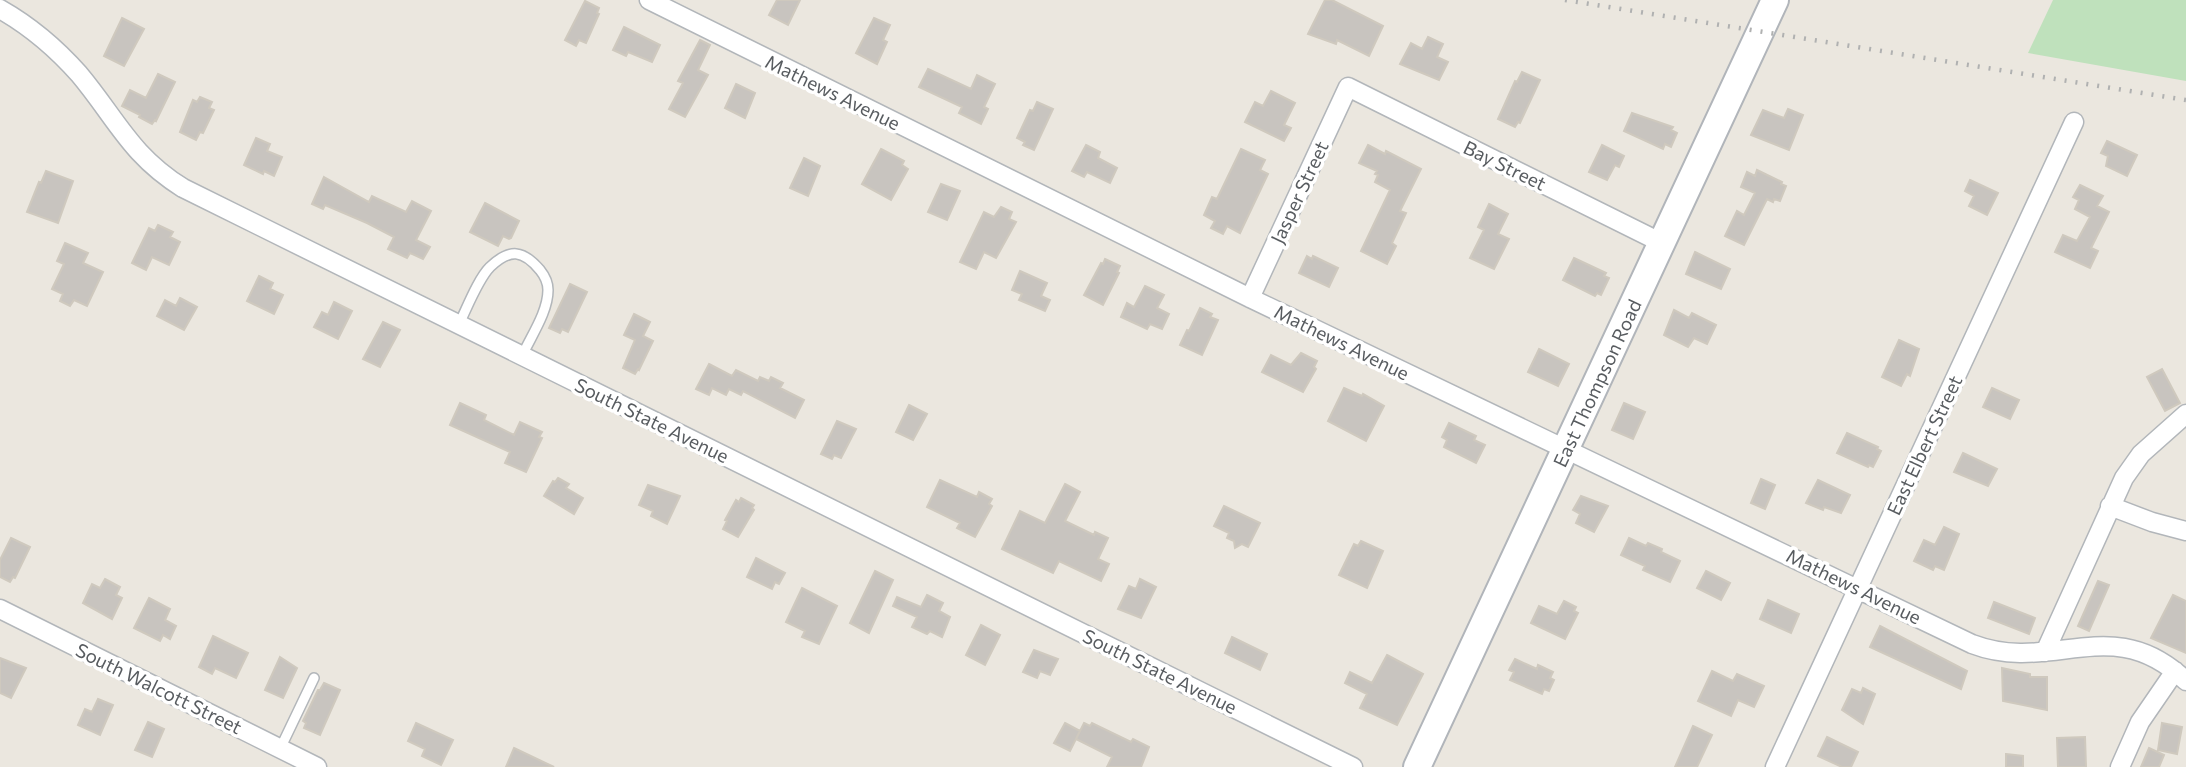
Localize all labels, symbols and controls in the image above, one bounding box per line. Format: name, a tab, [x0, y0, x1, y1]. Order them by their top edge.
street label: Mathews Avenue	[762, 49, 904, 135]
street label: Bay Street	[1460, 135, 1550, 195]
street label: Jasper Street	[1265, 137, 1333, 247]
street label: East Thompson Road	[1547, 295, 1645, 470]
street label: Mathews Avenue	[1271, 299, 1413, 385]
street label: East Elbert Street	[1882, 371, 1966, 518]
street label: South State Avenue	[571, 373, 733, 467]
street label: Mathews Avenue	[1783, 543, 1925, 629]
street label: South State Avenue	[1079, 624, 1241, 718]
street label: South Walcott Street	[72, 638, 246, 738]

